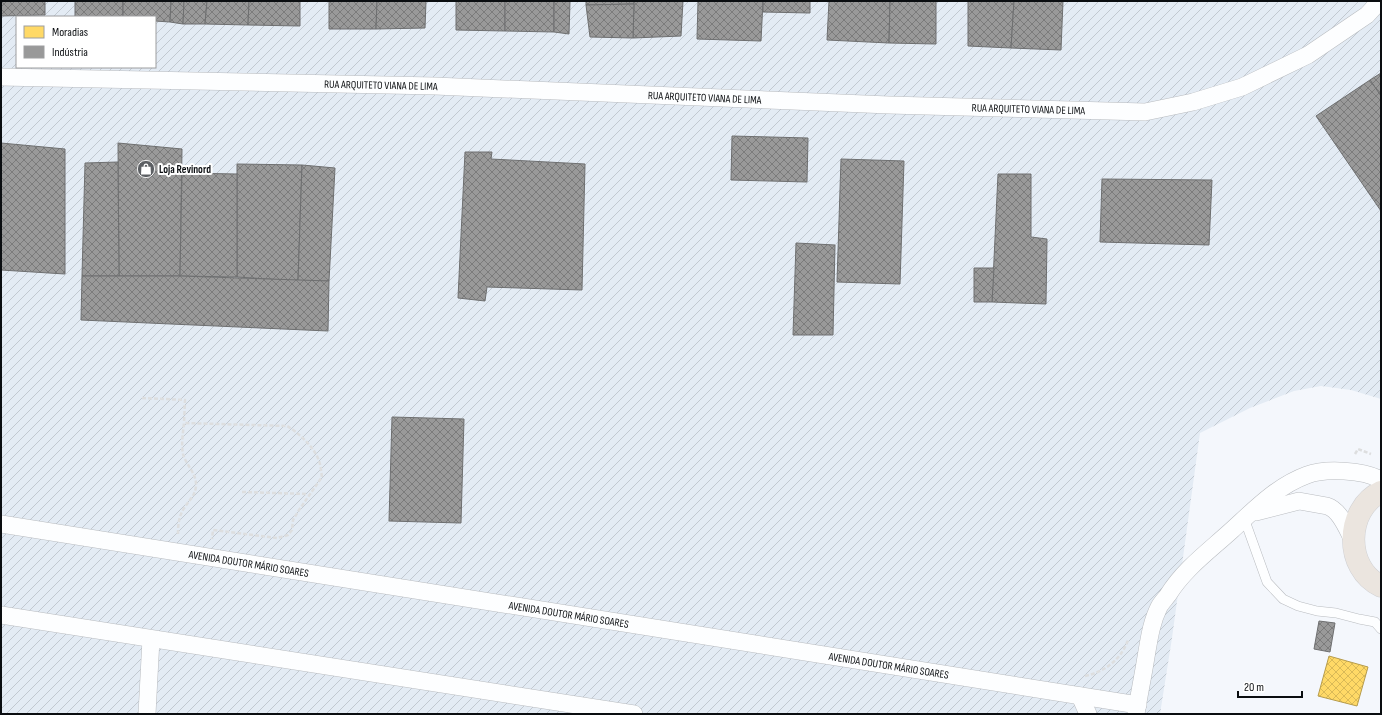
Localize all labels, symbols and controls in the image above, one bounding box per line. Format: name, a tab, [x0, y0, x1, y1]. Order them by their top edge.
legend	[16, 16, 156, 68]
text: Moradias	[52, 25, 88, 40]
text: Indústria	[52, 45, 88, 60]
street label: RUA ARQUITETO VIANA DE LIMA	[324, 77, 438, 93]
street label: RUA ARQUITETO VIANA DE LIMA	[648, 88, 762, 106]
street label: RUA ARQUITETO VIANA DE LIMA	[972, 101, 1086, 117]
shop icon: Loja Revinord	[136, 159, 156, 179]
place label: Loja Revinord	[159, 163, 211, 176]
street label: AVENIDA DOUTOR MÁRIO SOARES	[187, 547, 310, 579]
street label: AVENIDA DOUTOR MÁRIO SOARES	[507, 598, 630, 630]
street label: AVENIDA DOUTOR MÁRIO SOARES	[827, 649, 950, 681]
scale bar	[1238, 673, 1302, 699]
text: 20 m	[1244, 680, 1264, 695]

